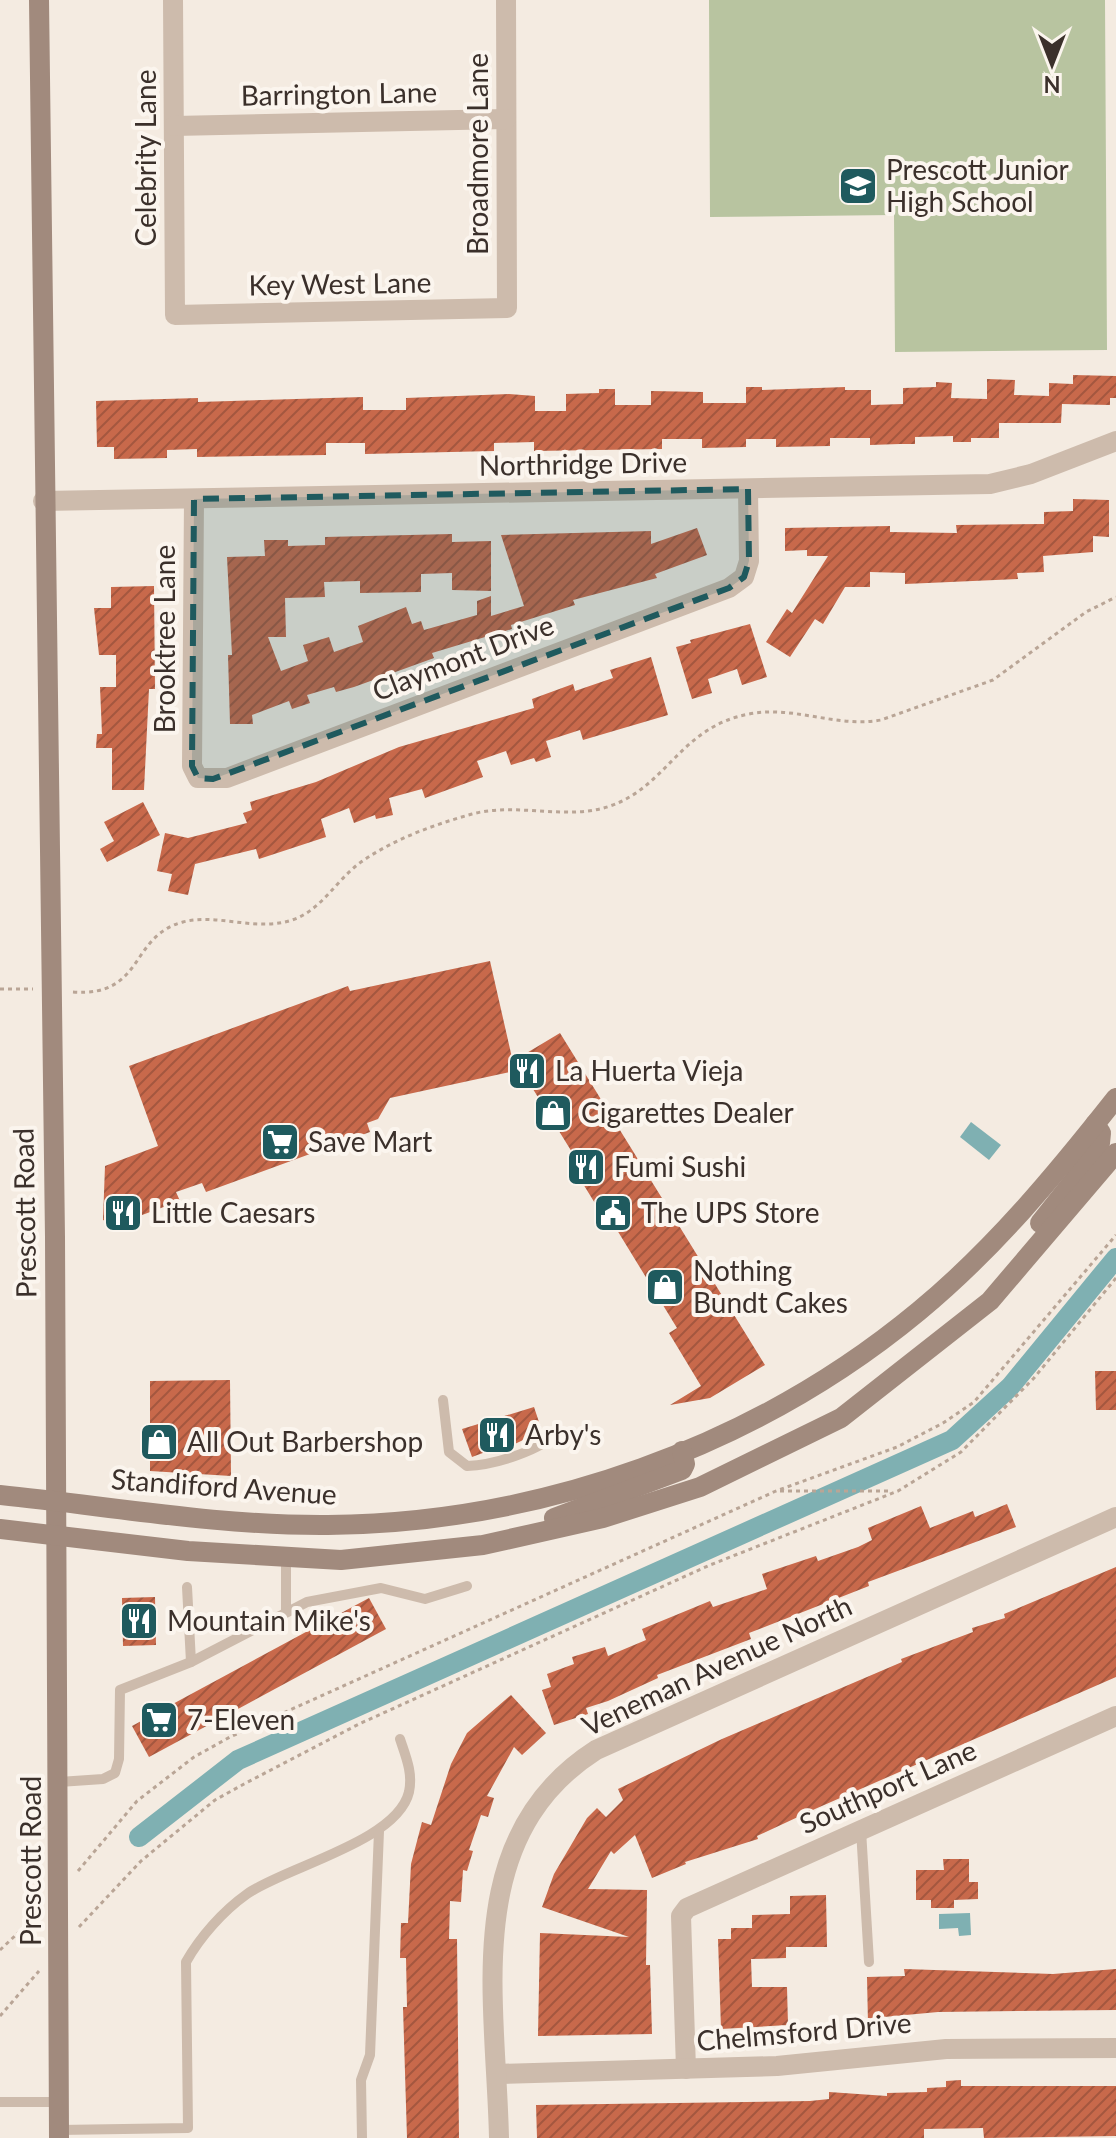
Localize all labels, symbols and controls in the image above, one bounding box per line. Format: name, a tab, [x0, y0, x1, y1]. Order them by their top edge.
north arrow	[1012, 24, 1092, 104]
street label: Broadmore Lane	[460, 53, 494, 255]
street label: Celebrity Lane	[128, 70, 162, 246]
text: N	[1044, 71, 1060, 98]
street label: Barrington Lane	[240, 74, 437, 112]
place label: Prescott Junior High School	[886, 152, 1069, 218]
school or university icon: Prescott Junior High School	[837, 165, 879, 207]
street label: Key West Lane	[248, 264, 432, 302]
street label: Northridge Drive	[479, 444, 687, 482]
street label: Brooktree Lane	[147, 545, 181, 733]
street label: Claymont Drive	[367, 607, 558, 707]
restaurant icon: La Huerta Vieja	[506, 1050, 548, 1092]
place label: La Huerta Vieja	[555, 1053, 743, 1087]
shop icon: Cigarettes Dealer	[532, 1092, 574, 1134]
place label: Cigarettes Dealer	[581, 1095, 794, 1129]
supermarket icon: Save Mart	[259, 1121, 301, 1163]
place label: Save Mart	[308, 1124, 432, 1158]
street label: Prescott Road	[6, 1128, 42, 1298]
restaurant icon: Fumi Sushi	[565, 1146, 607, 1188]
place label: Fumi Sushi	[614, 1149, 746, 1183]
restaurant icon: Little Caesars	[102, 1192, 144, 1234]
public building icon: The UPS Store	[592, 1192, 634, 1234]
place label: Little Caesars	[151, 1195, 315, 1229]
place label: The UPS Store	[641, 1195, 819, 1229]
place label: Nothing Bundt Cakes	[693, 1253, 848, 1319]
shop icon: Nothing Bundt Cakes	[644, 1266, 686, 1308]
restaurant icon: Arby's	[476, 1414, 518, 1456]
place label: Arby's	[525, 1417, 601, 1451]
shop icon: All Out Barbershop	[138, 1421, 180, 1463]
place label: All Out Barbershop	[187, 1424, 423, 1458]
street label: Standiford Avenue	[110, 1461, 338, 1511]
street label: Veneman Avenue North	[576, 1588, 857, 1742]
restaurant icon: Mountain Mike's	[118, 1600, 160, 1642]
place label: Mountain Mike's	[167, 1603, 371, 1637]
supermarket icon: 7-Eleven	[138, 1699, 180, 1741]
place label: 7-Eleven	[187, 1702, 295, 1736]
street label: Southport Lane	[794, 1732, 981, 1840]
street label: Prescott Road	[13, 1776, 47, 1946]
street label: Chelmsford Drive	[695, 2005, 913, 2057]

